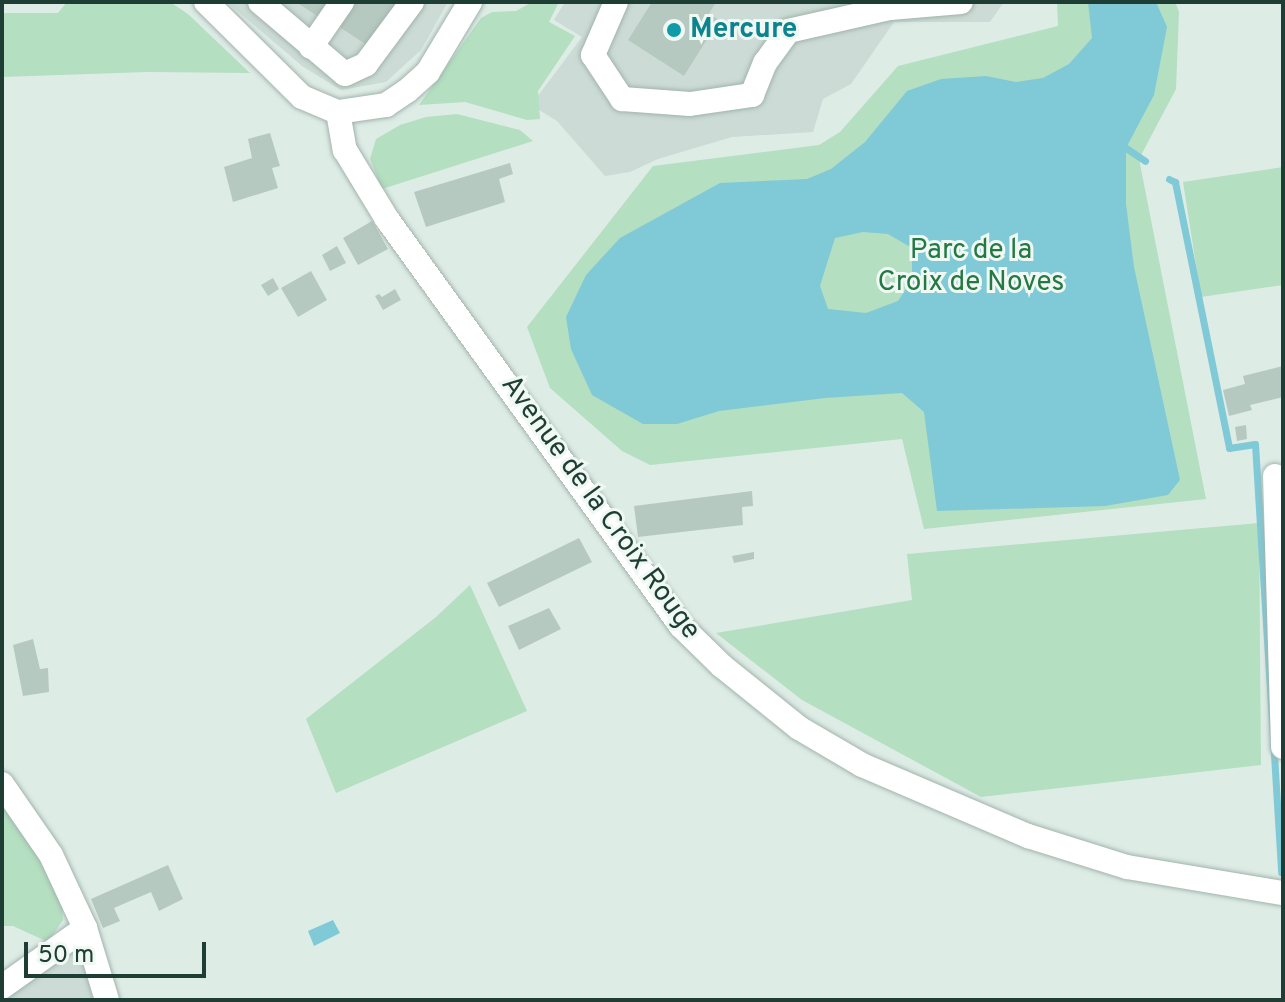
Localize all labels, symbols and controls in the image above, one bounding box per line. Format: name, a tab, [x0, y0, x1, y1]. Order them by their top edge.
place label: Mercure	[690, 13, 797, 47]
marker: Mercure	[665, 21, 683, 39]
park label: Parc de la Croix de Noves	[878, 234, 1064, 300]
street label: Avenue de la Croix Rouge	[493, 369, 707, 647]
scale bar	[28, 926, 210, 976]
text: 50 m	[38, 941, 94, 971]

